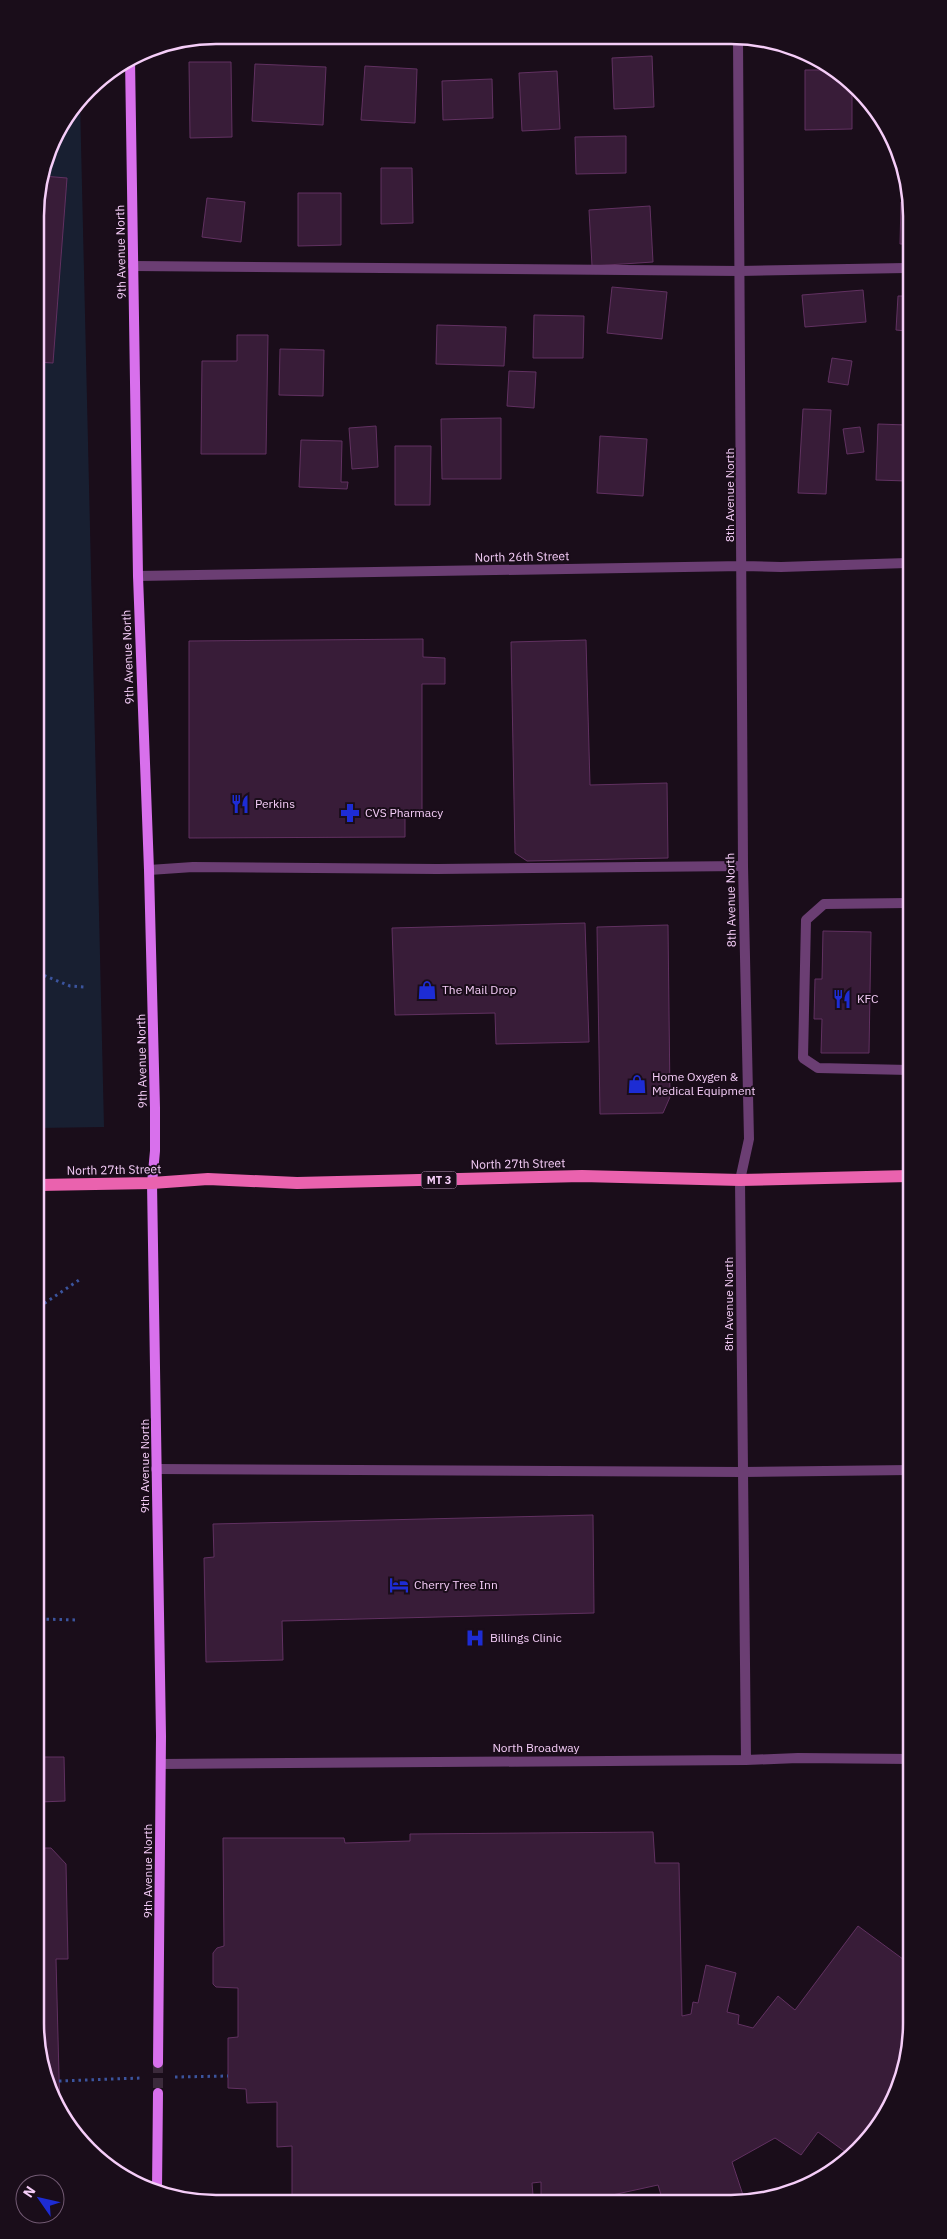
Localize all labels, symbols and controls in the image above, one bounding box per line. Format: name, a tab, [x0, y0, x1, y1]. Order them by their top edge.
street label: 9th Avenue North	[112, 205, 129, 299]
street label: 8th Avenue North	[722, 448, 737, 542]
street label: North 26th Street	[475, 548, 569, 565]
street label: 9th Avenue North	[118, 609, 137, 705]
restaurant icon: Perkins	[229, 793, 251, 815]
place label: Perkins	[255, 796, 295, 811]
pharmacy icon: CVS Pharmacy	[339, 802, 361, 824]
place label: CVS Pharmacy	[365, 805, 443, 820]
street label: 8th Avenue North	[722, 853, 739, 947]
shop icon: The Mail Drop	[416, 979, 438, 1001]
place label: The Mail Drop	[442, 982, 516, 997]
restaurant icon: KFC	[831, 988, 853, 1010]
place label: KFC	[857, 991, 879, 1006]
street label: 9th Avenue North	[133, 1014, 150, 1108]
place label: Home Oxygen & Medical Equipment	[652, 1069, 756, 1098]
shop icon: Home Oxygen & Medical Equipment	[626, 1073, 648, 1095]
street label: North 27th Street	[471, 1155, 565, 1172]
street label: North 27th Street	[67, 1161, 161, 1178]
road number: MT 3	[422, 1172, 456, 1188]
street label: 8th Avenue North	[721, 1257, 736, 1351]
street label: 9th Avenue North	[137, 1419, 152, 1513]
hotel icon: Cherry Tree Inn	[388, 1574, 410, 1596]
place label: Cherry Tree Inn	[414, 1577, 498, 1592]
hospital icon: Billings Clinic	[464, 1627, 486, 1649]
place label: Billings Clinic	[490, 1630, 562, 1645]
street label: North Broadway	[492, 1740, 580, 1755]
street label: 9th Avenue North	[140, 1824, 155, 1918]
north arrow	[15, 2174, 65, 2224]
text: N	[19, 2182, 40, 2201]

